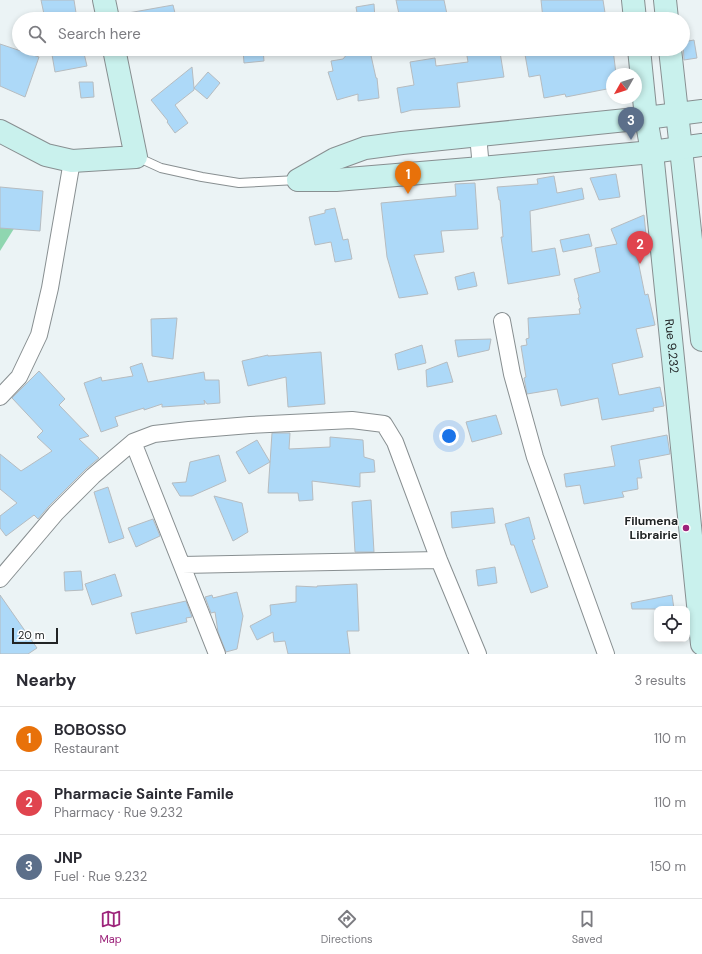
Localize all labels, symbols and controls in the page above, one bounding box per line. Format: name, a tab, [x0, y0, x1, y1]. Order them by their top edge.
search box	[12, 12, 690, 56]
icon: search	[26, 23, 48, 45]
text: Search here	[58, 24, 141, 44]
north arrow	[606, 68, 642, 104]
pin: 3	[618, 107, 644, 140]
pin: 1	[395, 161, 421, 194]
pin: 2	[627, 231, 653, 264]
street label: Rue 9.232	[661, 318, 682, 374]
your location	[439, 426, 459, 446]
place label: Filumena Librairie	[624, 513, 678, 543]
marker: Filumena Librairie	[681, 523, 691, 533]
map controls	[654, 606, 690, 642]
button: locate	[654, 606, 690, 642]
scale bar	[12, 626, 58, 645]
text: 20 m	[18, 628, 44, 642]
text: Nearby	[16, 669, 76, 691]
text: 3 results	[634, 672, 686, 689]
text: BOBOSSO	[54, 720, 127, 740]
text: 1	[27, 730, 31, 747]
text: 110 m	[654, 730, 686, 747]
text: Restaurant	[54, 740, 119, 757]
text: Pharmacie Sainte Famile	[54, 784, 234, 804]
text: 2	[25, 794, 33, 811]
text: 110 m	[654, 794, 686, 811]
text: Pharmacy · Rue 9.232	[54, 804, 183, 821]
text: JNP	[54, 848, 82, 868]
text: 3	[25, 858, 33, 875]
text: 150 m	[650, 858, 686, 875]
text: Fuel · Rue 9.232	[54, 868, 147, 885]
tab: Map	[100, 908, 122, 946]
tab: Directions	[321, 908, 373, 946]
tab: Saved	[572, 908, 602, 946]

